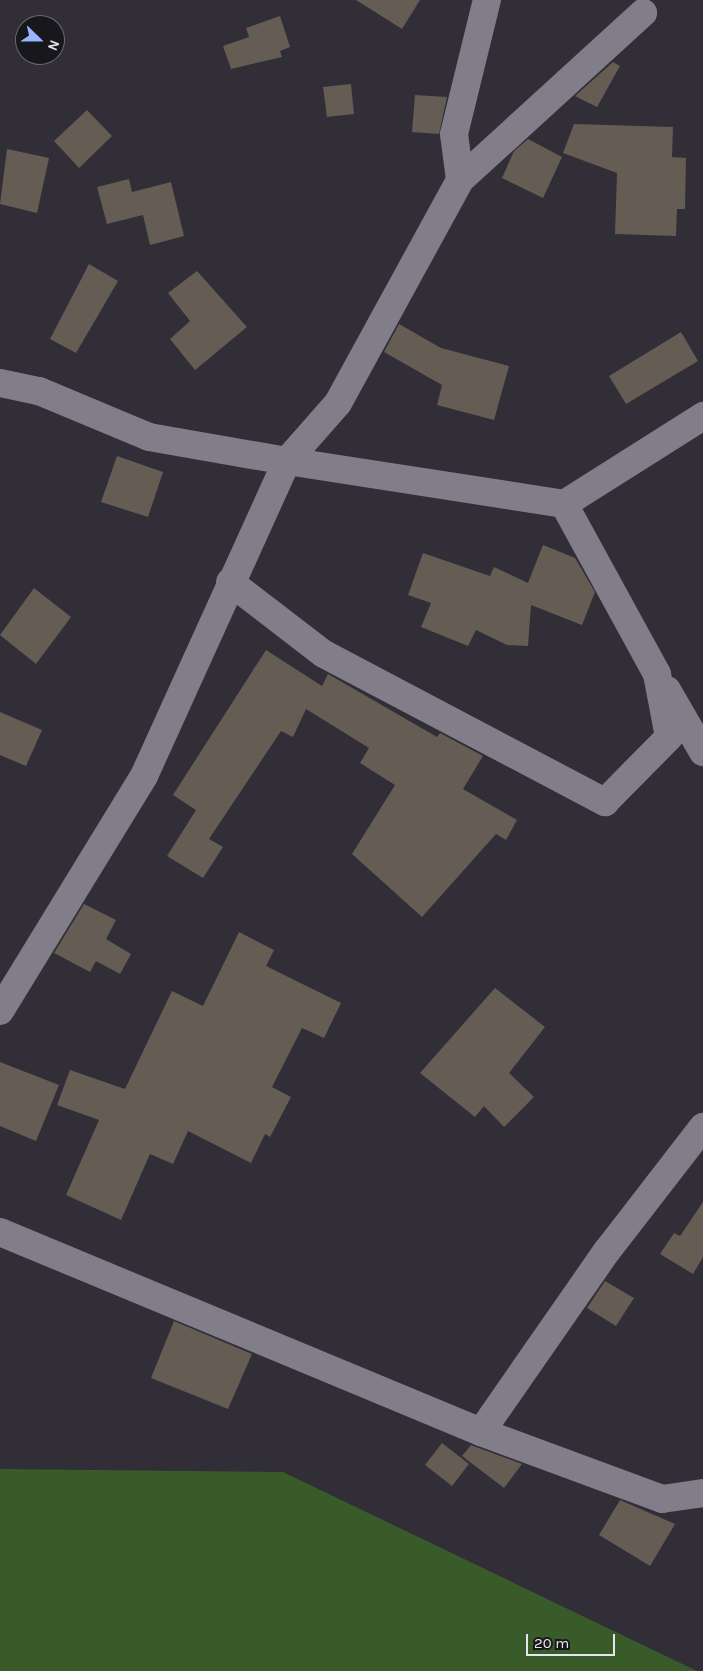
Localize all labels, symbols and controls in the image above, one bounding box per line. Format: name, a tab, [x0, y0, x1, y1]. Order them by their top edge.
north arrow	[15, 15, 65, 65]
text: N	[44, 38, 63, 53]
scale bar	[528, 1624, 617, 1656]
text: 20 m	[534, 1634, 569, 1652]

